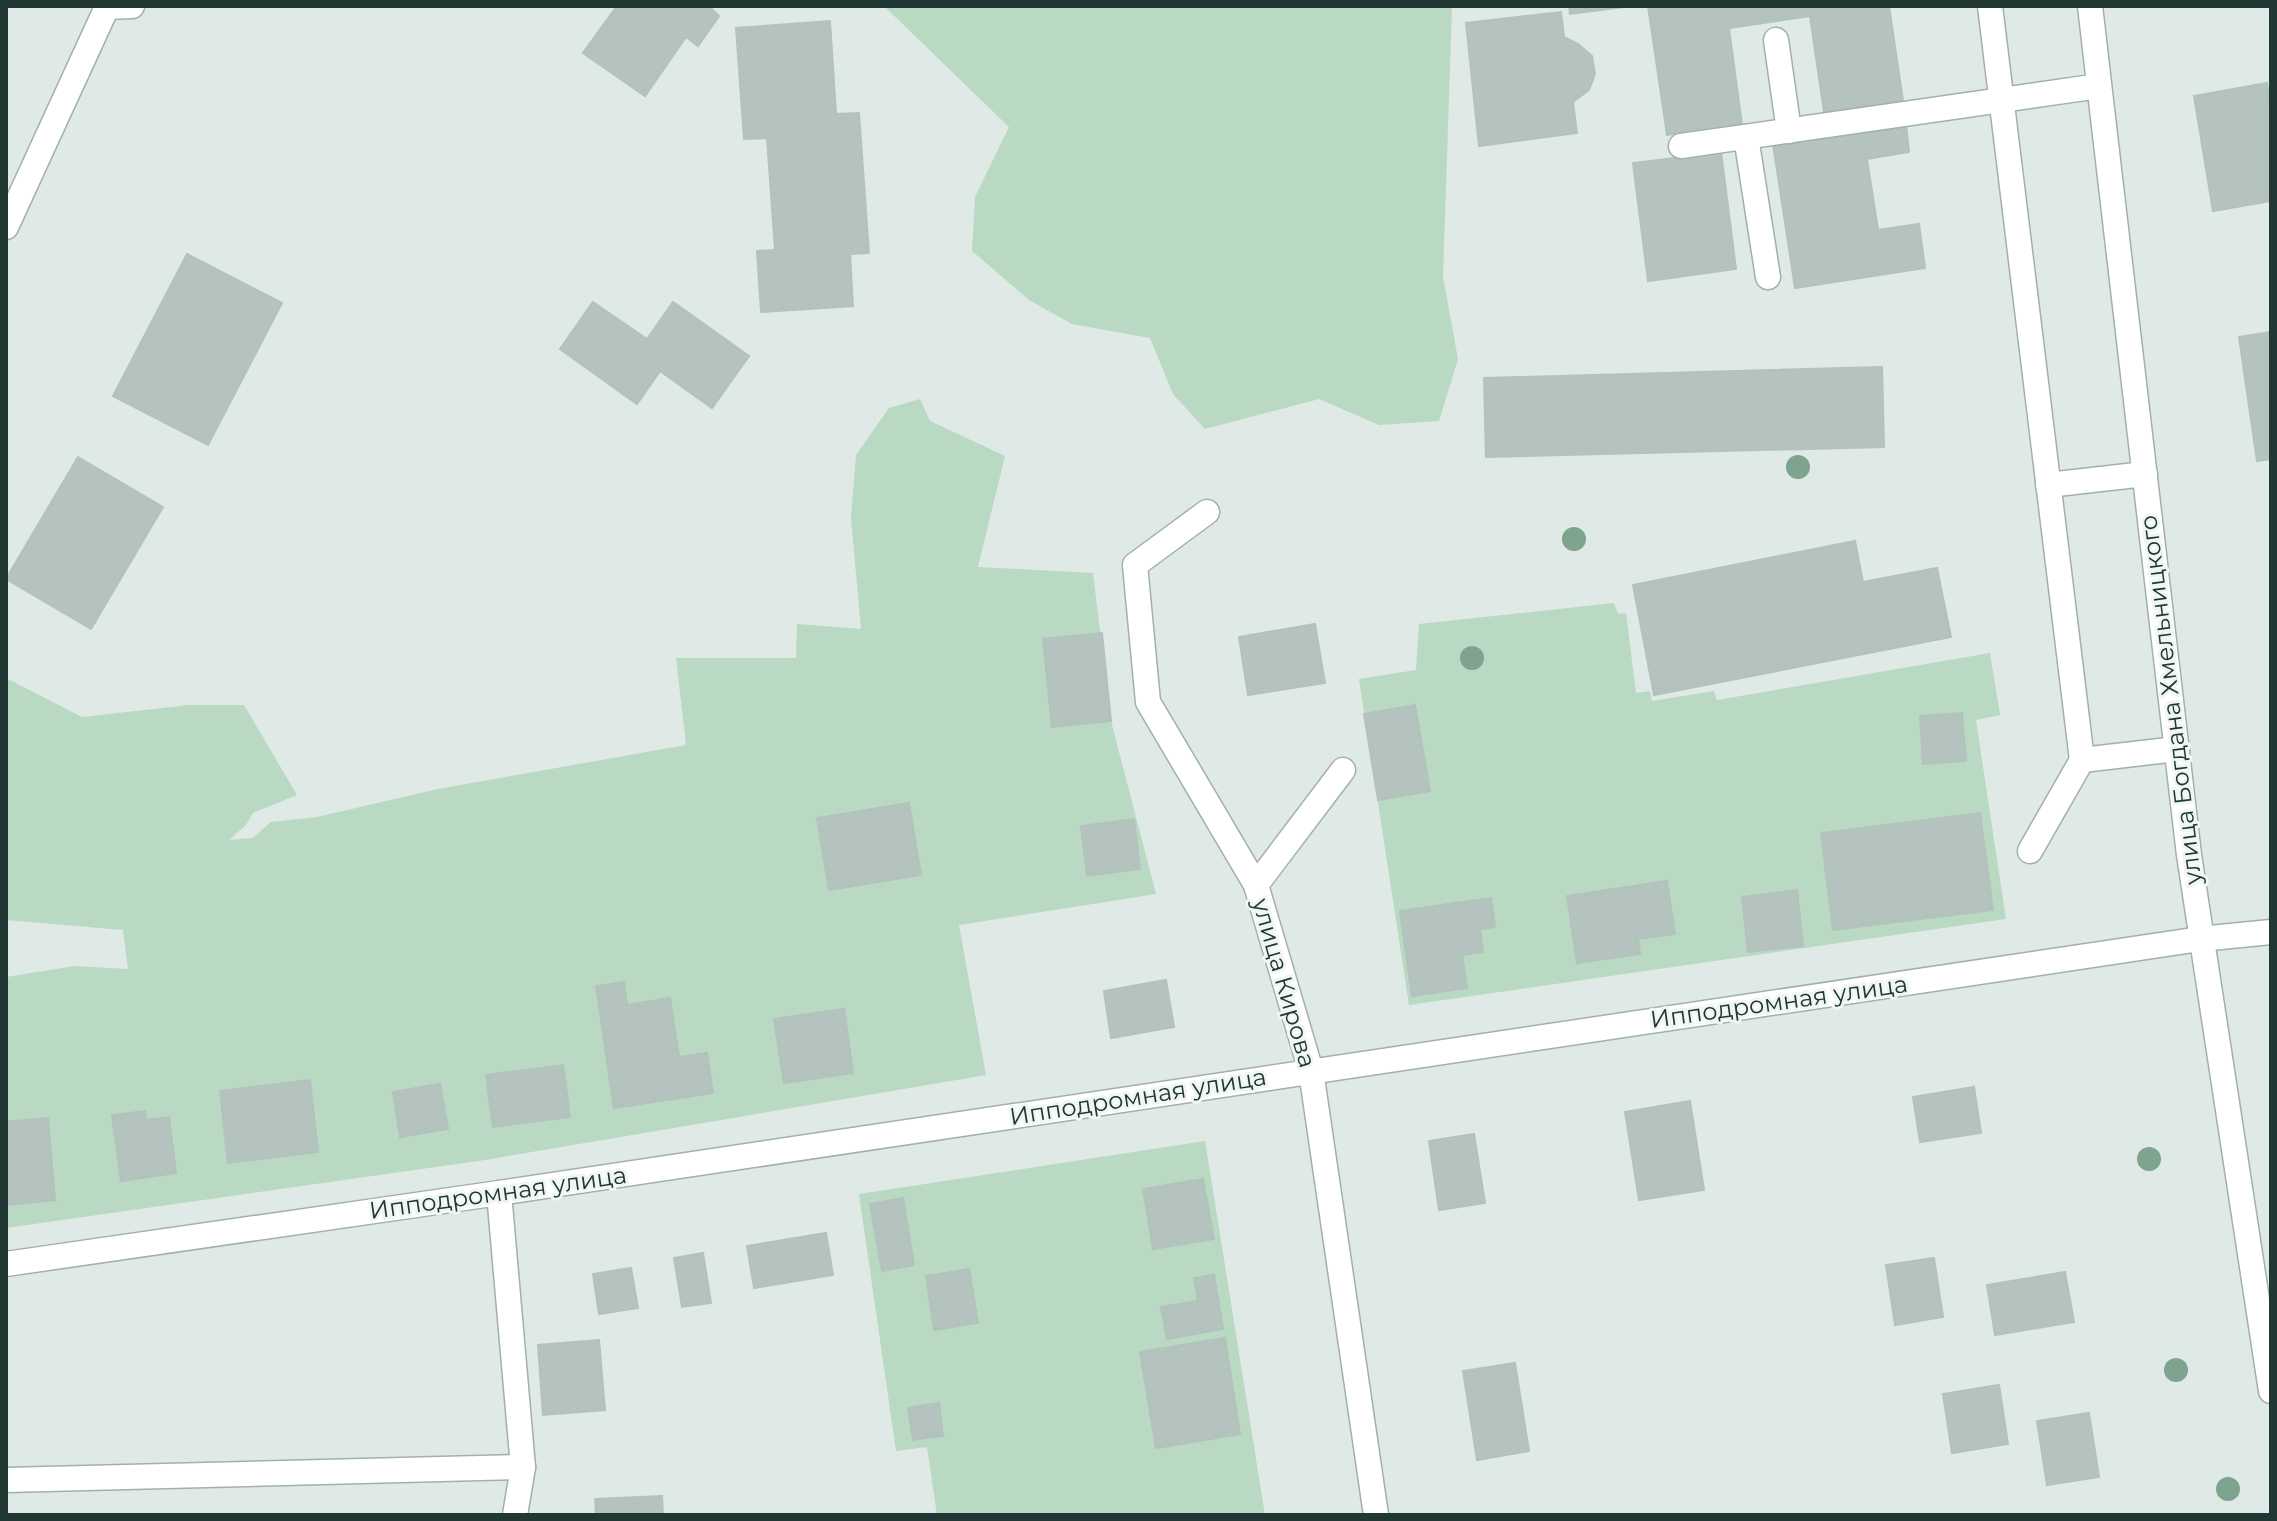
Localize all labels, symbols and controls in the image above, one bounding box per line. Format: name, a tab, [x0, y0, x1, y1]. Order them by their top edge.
street label: улица Богдана Хмельницкого	[2133, 514, 2208, 888]
street label: улица Кирова	[1246, 894, 1322, 1071]
street label: Ипподромная улица	[1648, 969, 1909, 1034]
street label: Ипподромная улица	[1007, 1062, 1268, 1131]
street label: Ипподромная улица	[367, 1160, 628, 1225]

